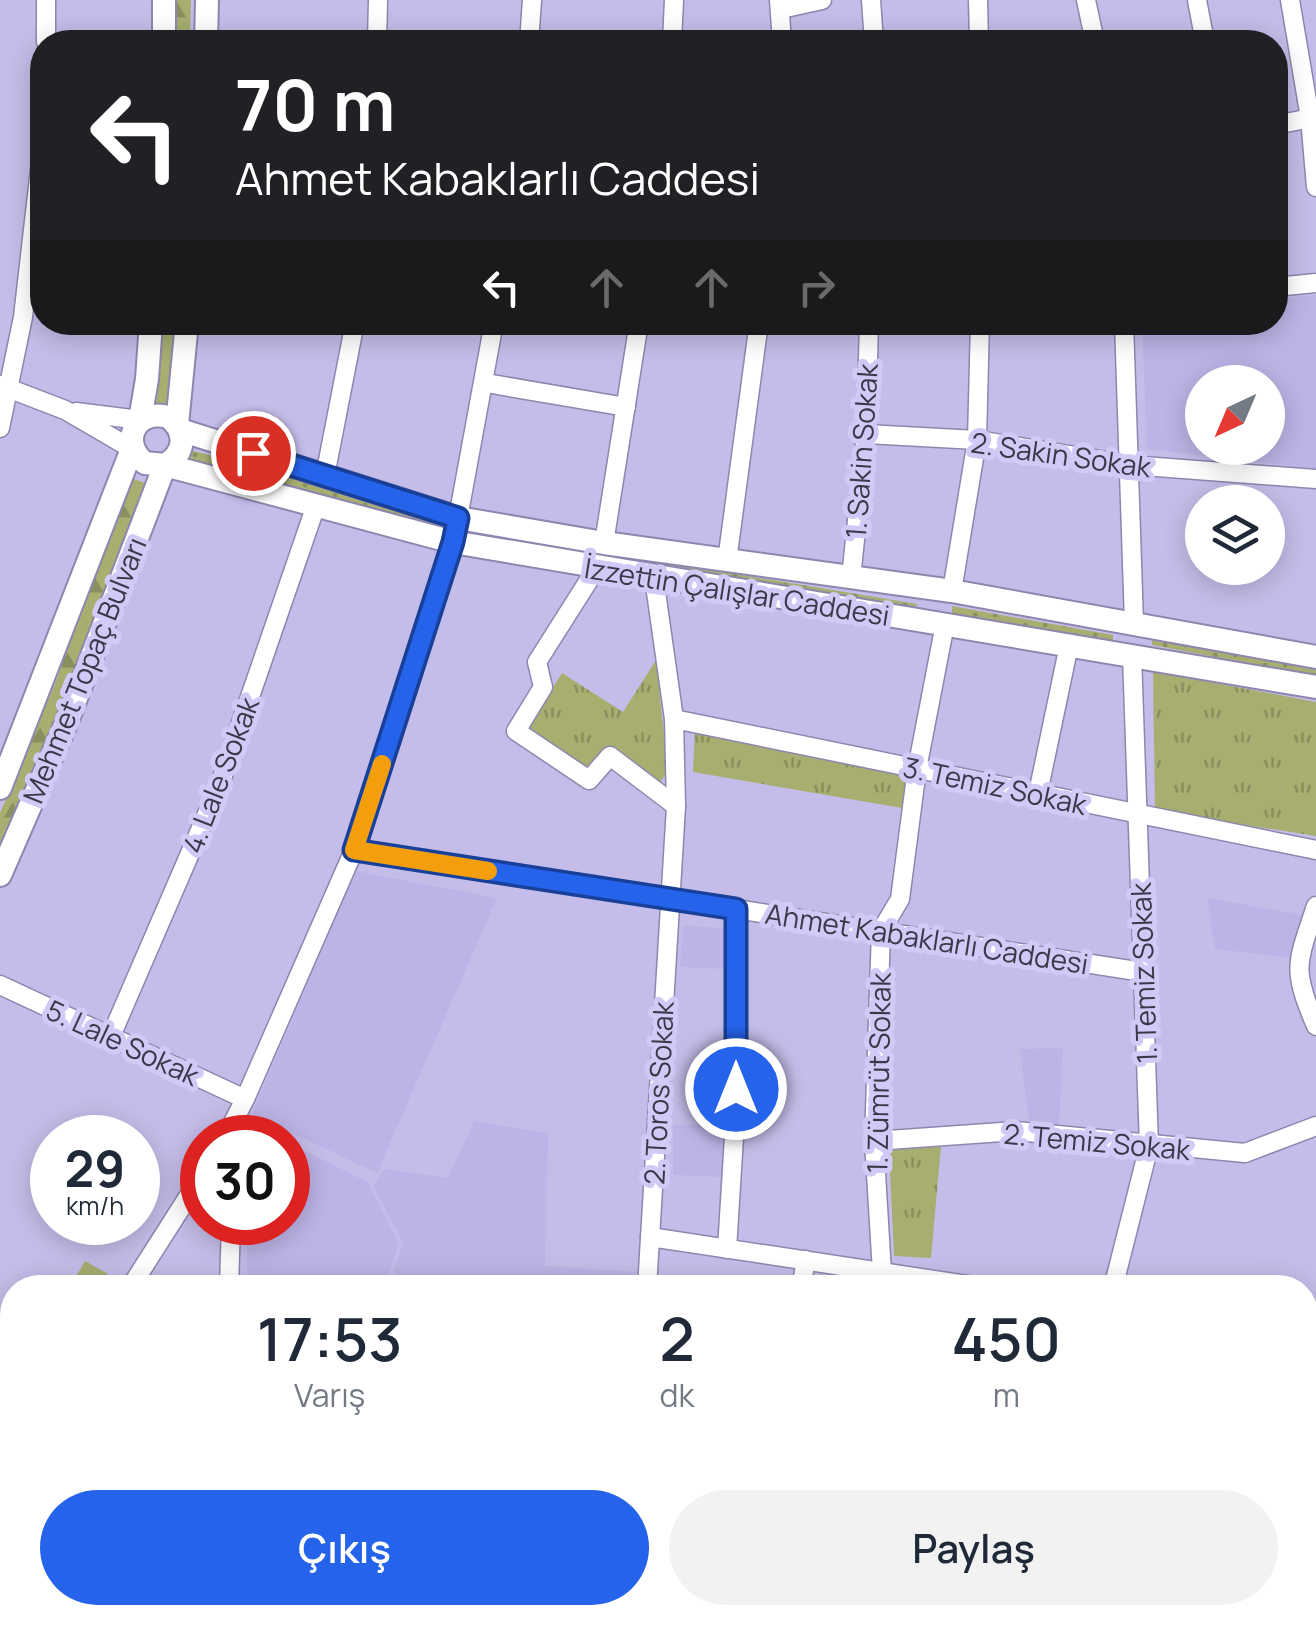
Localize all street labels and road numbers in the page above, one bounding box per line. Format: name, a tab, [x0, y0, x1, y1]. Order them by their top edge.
street label: 1. Sakin Sokak	[836, 361, 886, 540]
street label: 2. Sakin Sokak	[969, 423, 1155, 486]
street label: Mehmet Topaç Bulvarı	[13, 531, 155, 809]
street label: İzzettin Çalışlar Caddesi	[582, 548, 892, 634]
street label: 4. Lale Sokak	[173, 691, 268, 858]
street label: 3. Temiz Sokak	[900, 747, 1091, 823]
street label: 1. Temiz Sokak	[1121, 881, 1165, 1064]
street label: Ahmet Kabaklarlı Caddesi	[763, 894, 1091, 982]
street label: 1. Zümrüt Sokak	[857, 971, 899, 1174]
street label: 5. Lale Sokak	[40, 990, 207, 1094]
street label: 2. Toros Sokak	[634, 999, 682, 1186]
street label: 2. Temiz Sokak	[1002, 1114, 1193, 1168]

